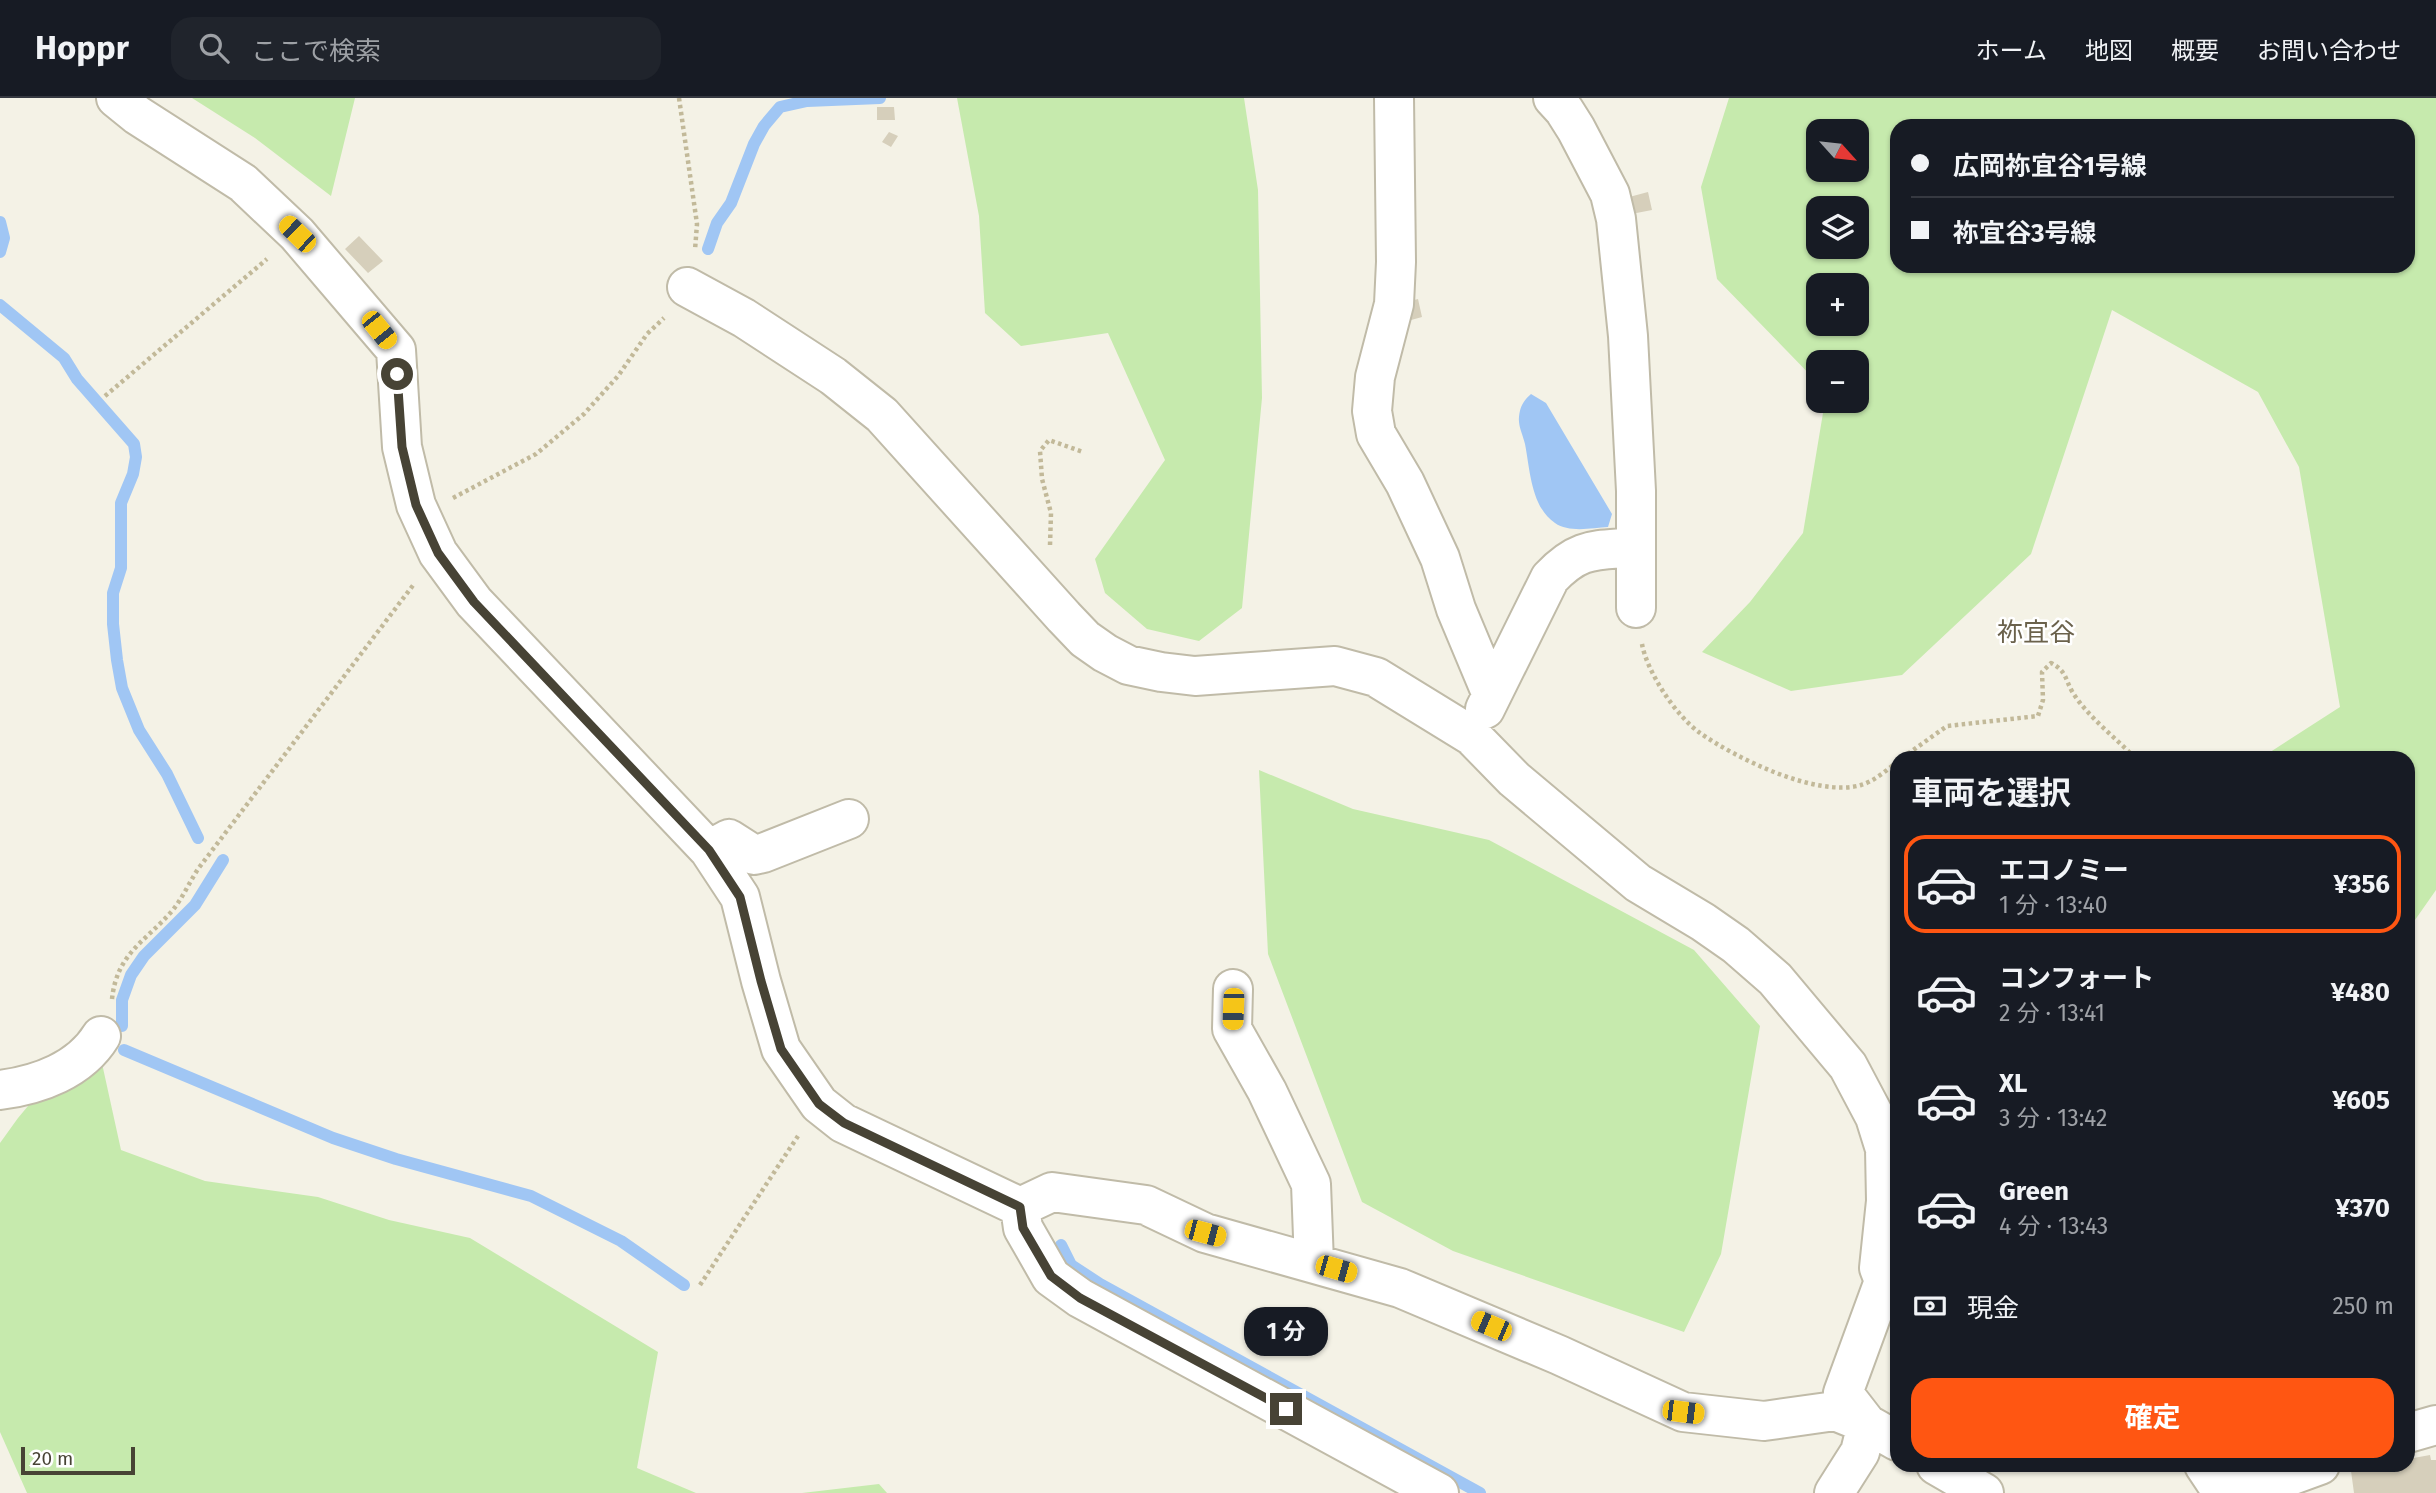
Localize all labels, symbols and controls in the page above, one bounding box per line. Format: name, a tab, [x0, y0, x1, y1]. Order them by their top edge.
search box	[171, 17, 661, 80]
text: Hoppr	[35, 28, 129, 68]
icon: search	[195, 29, 233, 67]
text: ここで検索	[251, 36, 381, 67]
text: ホーム	[1976, 37, 2047, 65]
text: 地図	[2085, 37, 2133, 65]
text: 概要	[2171, 37, 2219, 65]
text: お問い合わせ	[2257, 37, 2401, 65]
north arrow	[1806, 119, 1869, 182]
map controls	[1806, 119, 1869, 413]
text: 広岡祢宜谷1号線	[1953, 151, 2147, 182]
button: layers	[1806, 196, 1869, 259]
car	[275, 212, 320, 256]
text: 祢宜谷3号線	[1953, 218, 2097, 249]
button: +	[1806, 273, 1869, 336]
car	[358, 307, 401, 353]
button: −	[1806, 350, 1869, 413]
route start	[381, 358, 413, 390]
district label: 祢宜谷	[1997, 617, 2075, 648]
text: 車両を選択	[1911, 774, 2071, 812]
icon: car	[1915, 853, 1978, 916]
text: エコノミー	[1999, 855, 2129, 886]
text: ¥356	[2334, 869, 2390, 900]
text: 1 分 · 13:40	[1999, 891, 2108, 919]
icon: car	[1915, 961, 1978, 1024]
text: コンフォート	[1999, 963, 2154, 994]
text: ¥480	[2331, 977, 2390, 1008]
car	[1222, 988, 1245, 1030]
text: 2 分 · 13:41	[1999, 999, 2105, 1027]
text: XL	[1999, 1068, 2027, 1099]
icon: car	[1915, 1069, 1978, 1132]
text: ¥605	[2332, 1085, 2390, 1116]
text: 3 分 · 13:42	[1999, 1104, 2107, 1132]
text: Green	[1999, 1176, 2069, 1207]
icon: car	[1915, 1177, 1978, 1240]
text: ¥370	[2335, 1193, 2390, 1224]
text: 4 分 · 13:43	[1999, 1212, 2108, 1240]
car	[1182, 1217, 1229, 1249]
car	[1313, 1253, 1360, 1285]
icon: cash	[1911, 1287, 1949, 1325]
text: 250 m	[2332, 1292, 2394, 1320]
text: 現金	[1967, 1293, 2019, 1324]
callout: 1 分	[1244, 1308, 1328, 1356]
car	[1468, 1308, 1515, 1344]
text: 1 分	[1266, 1317, 1306, 1345]
button: 確定	[1911, 1378, 2394, 1458]
route end	[1270, 1393, 1302, 1425]
car	[1661, 1399, 1706, 1425]
scale bar	[21, 1444, 135, 1476]
text: 20 m	[32, 1447, 73, 1470]

